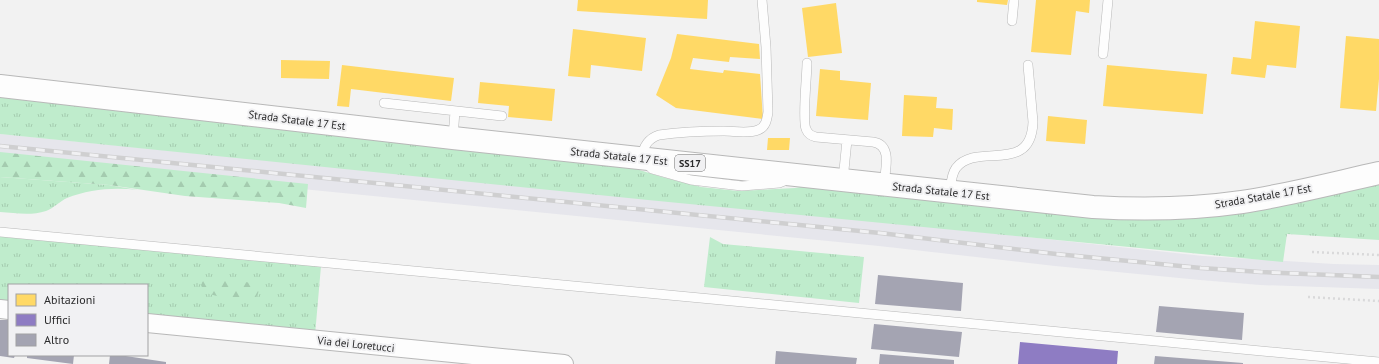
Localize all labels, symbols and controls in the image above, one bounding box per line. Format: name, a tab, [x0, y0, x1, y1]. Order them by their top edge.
street label: Strada Statale 17 Est	[248, 107, 347, 133]
street label: Strada Statale 17 Est	[570, 144, 669, 168]
road number: SS17	[675, 155, 705, 171]
street label: Strada Statale 17 Est	[892, 179, 991, 203]
street label: Strada Statale 17 Est	[1214, 181, 1313, 211]
legend	[8, 284, 148, 356]
text: Abitazioni	[44, 292, 96, 307]
text: Uffici	[44, 312, 71, 327]
text: Altro	[44, 332, 69, 347]
street label: Via dei Loretucci	[316, 333, 395, 355]

